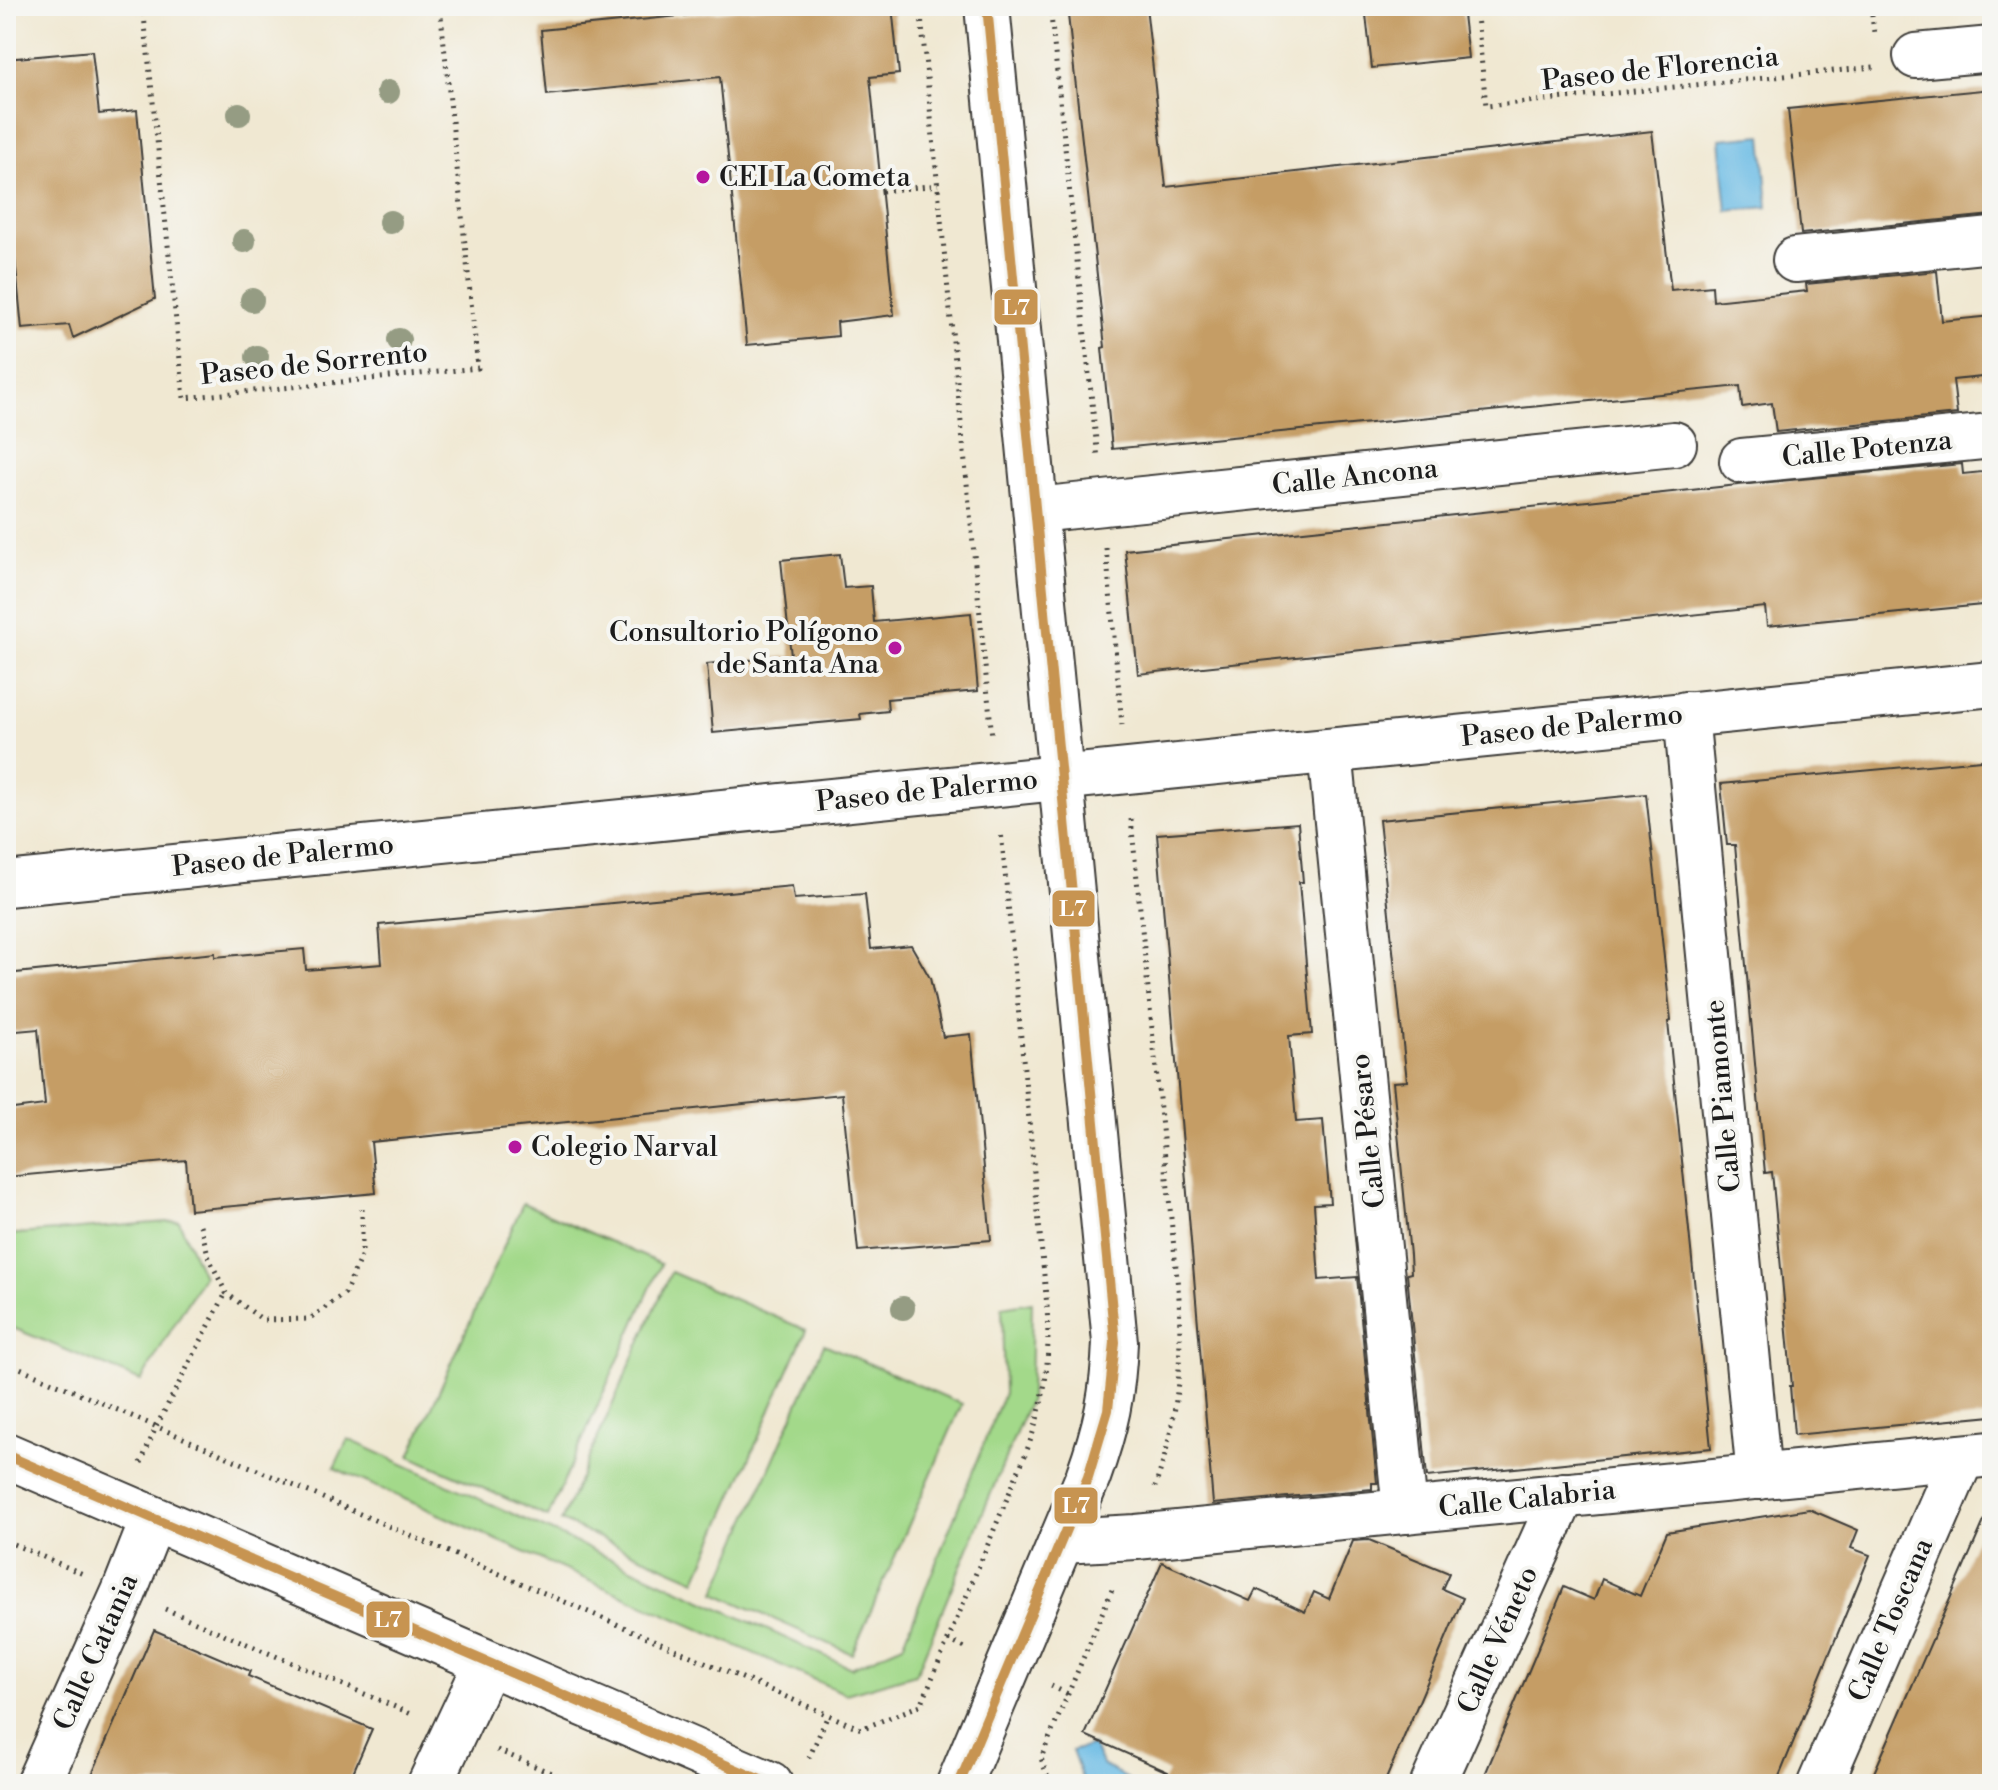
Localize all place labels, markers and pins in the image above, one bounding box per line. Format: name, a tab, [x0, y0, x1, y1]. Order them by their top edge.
place label: CEI La Cometa	[719, 160, 911, 195]
marker: CEI La Cometa	[694, 168, 712, 186]
place label: Consultorio Polígono de Santa Ana	[609, 615, 880, 682]
marker: Consultorio Polígono de Santa Ana	[886, 639, 904, 657]
place label: Colegio Narval	[531, 1130, 718, 1165]
marker: Colegio Narval	[506, 1138, 524, 1156]

